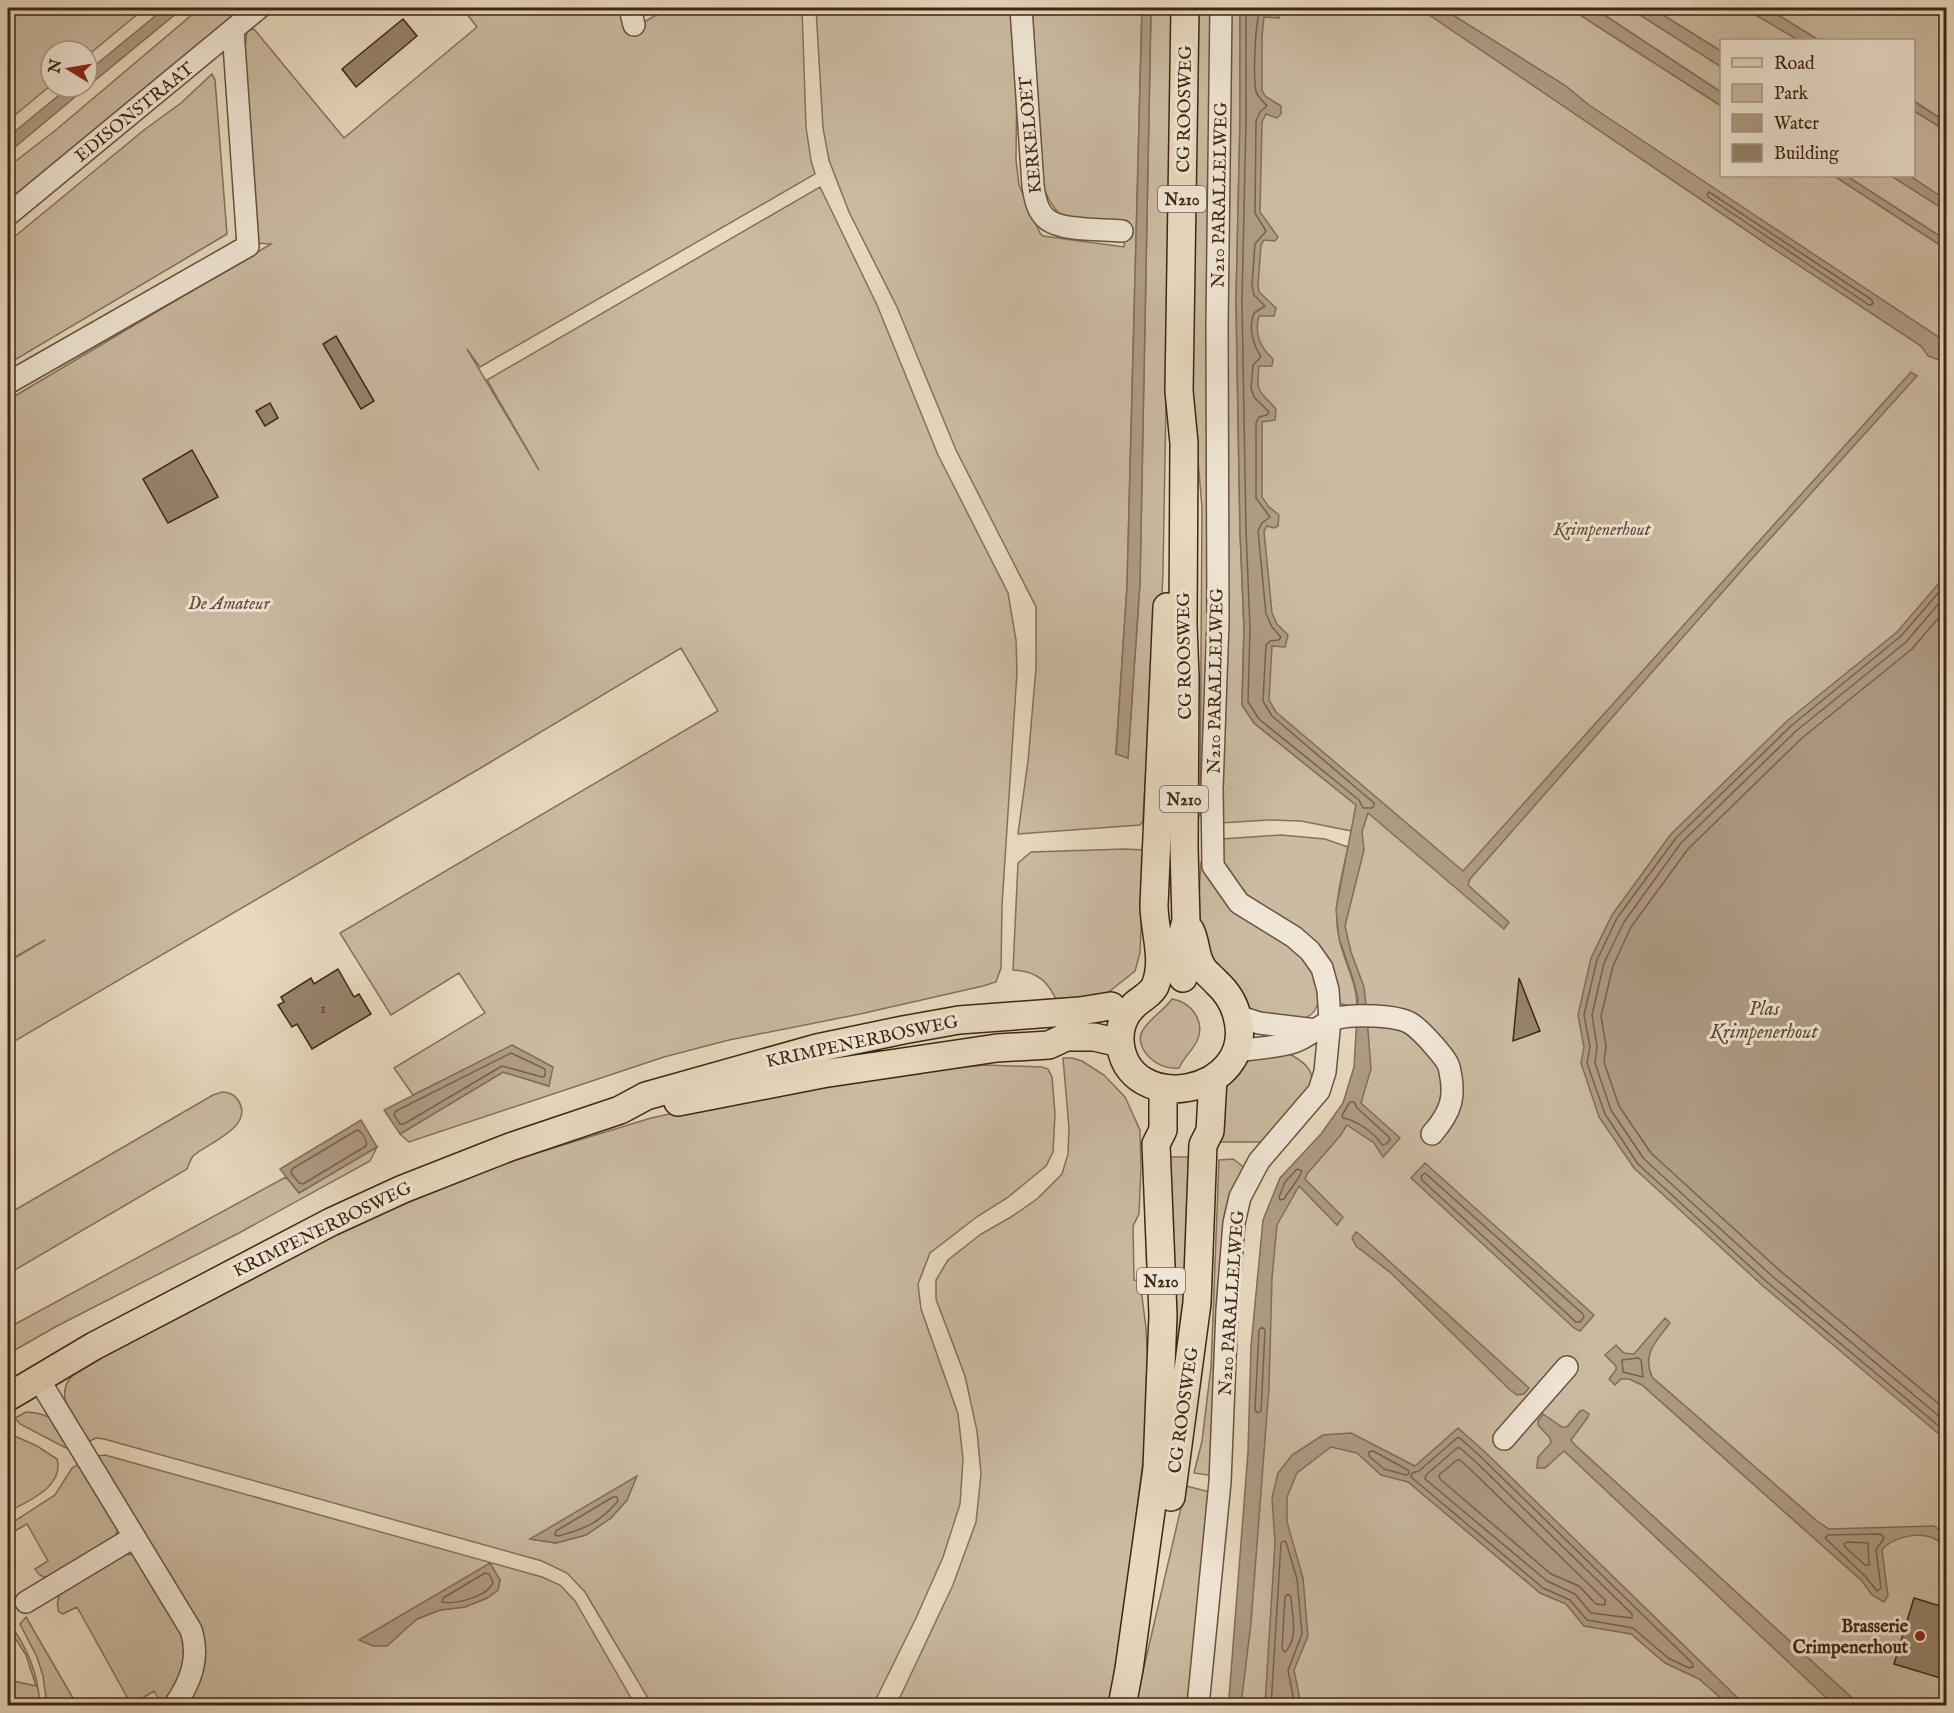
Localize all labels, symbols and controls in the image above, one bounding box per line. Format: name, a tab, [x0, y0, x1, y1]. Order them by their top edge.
north arrow	[39, 39, 99, 99]
legend	[1720, 39, 1915, 177]
street label: CG ROOSWEG	[1173, 44, 1198, 173]
text: Road	[1774, 53, 1815, 76]
text: N	[45, 58, 67, 76]
street label: EDISONSTRAAT	[71, 58, 199, 168]
street label: KERKELOET	[1015, 75, 1048, 194]
text: Park	[1774, 83, 1809, 106]
street label: N210 PARALLELWEG	[1207, 101, 1234, 288]
text: Water	[1774, 113, 1819, 136]
text: Building	[1774, 143, 1839, 166]
road number: N210	[1158, 186, 1206, 212]
park label: Krimpenerhout	[1552, 519, 1652, 542]
street label: N210 PARALLELWEG	[1203, 587, 1230, 774]
street label: CG ROOSWEG	[1173, 591, 1198, 720]
park label: De Amateur	[188, 593, 271, 616]
road number: N210	[1160, 786, 1208, 812]
water label: Plas Krimpenerhout	[1709, 997, 1819, 1045]
house number: 1	[320, 999, 326, 1018]
street label: KRIMPENERBOSWEG	[764, 1011, 961, 1074]
street label: KRIMPENERBOSWEG	[230, 1177, 416, 1284]
street label: N210 PARALLELWEG	[1215, 1209, 1250, 1396]
road number: N210	[1137, 1268, 1185, 1294]
street label: CG ROOSWEG	[1164, 1345, 1205, 1475]
place label: Brasserie Crimpenerhout	[1793, 1616, 1909, 1660]
marker: Brasserie Crimpenerhout	[1913, 1629, 1927, 1643]

